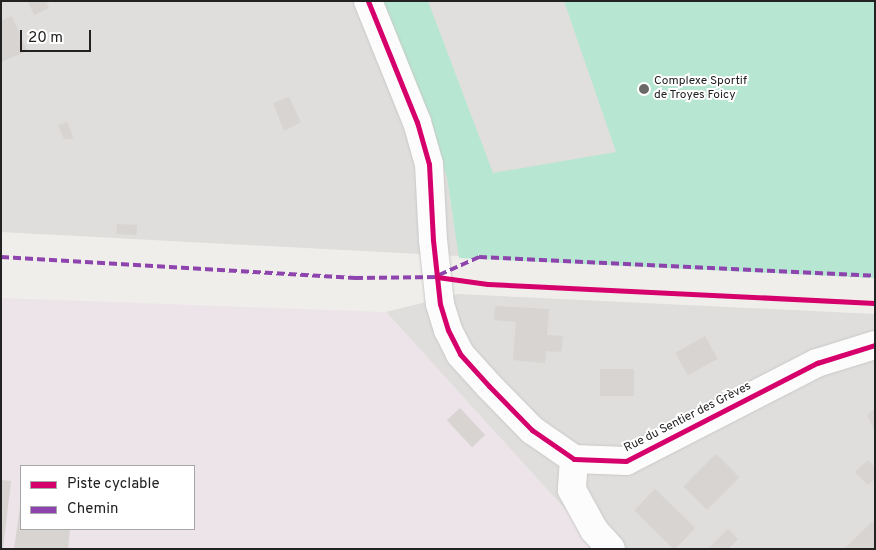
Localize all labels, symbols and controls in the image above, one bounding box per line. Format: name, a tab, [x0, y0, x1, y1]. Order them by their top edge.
scale bar	[22, 20, 94, 52]
text: 20 m	[28, 29, 63, 48]
place label: Complexe Sportif de Troyes Foicy	[654, 75, 747, 103]
marker: Complexe Sportif de Troyes Foicy	[638, 83, 650, 95]
street label: Rue du Sentier des Grèves	[622, 380, 754, 456]
legend	[20, 465, 195, 530]
text: Piste cyclable	[67, 475, 160, 494]
text: Chemin	[67, 500, 119, 519]

